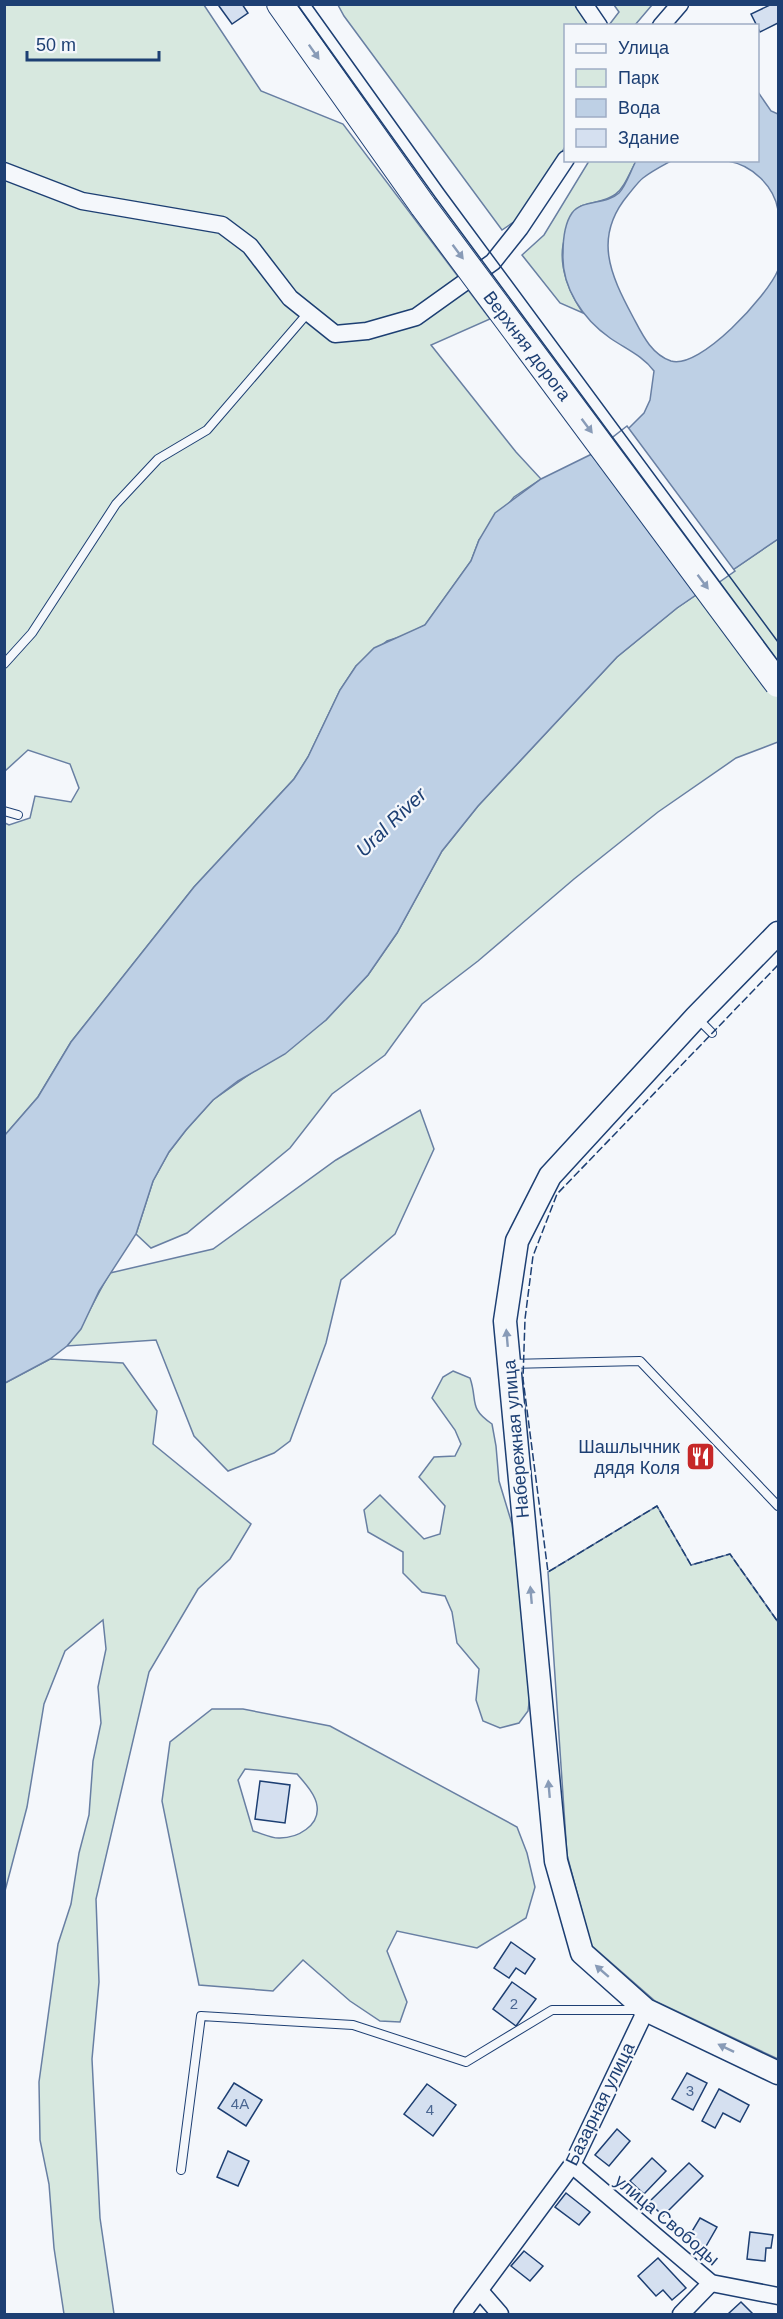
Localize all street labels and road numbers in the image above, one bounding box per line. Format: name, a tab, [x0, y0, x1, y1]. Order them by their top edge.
street label: Верхняя дорога	[479, 287, 575, 406]
street label: Набережная улица	[499, 1358, 533, 1519]
street label: Базарная улица	[562, 2038, 639, 2169]
street label: улица Свободы	[611, 2170, 723, 2270]

